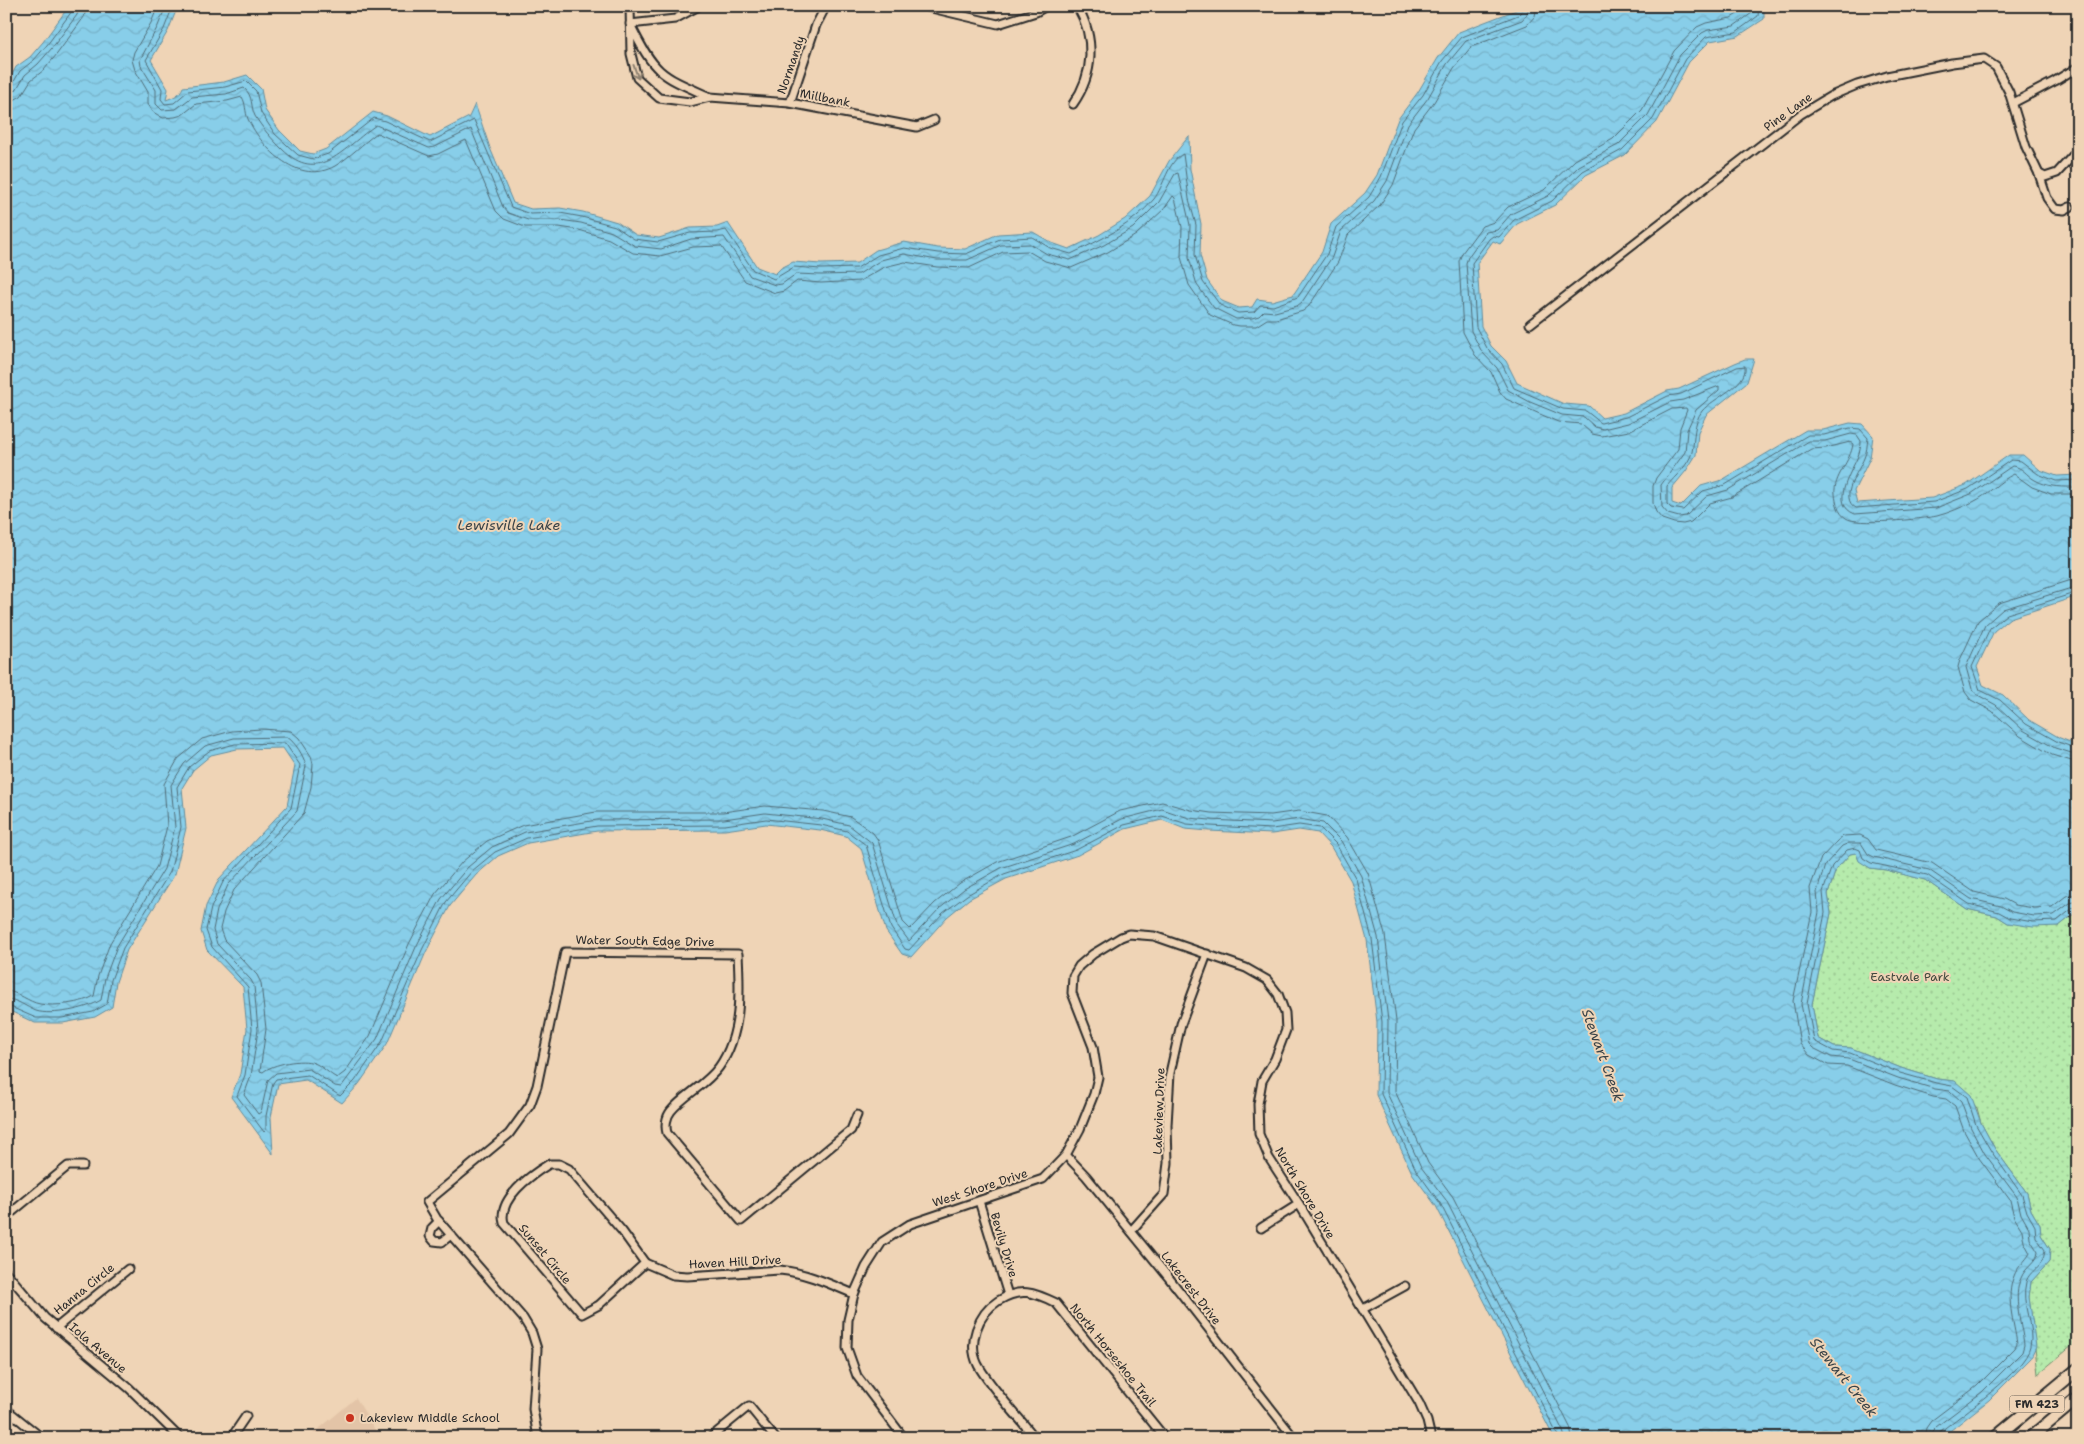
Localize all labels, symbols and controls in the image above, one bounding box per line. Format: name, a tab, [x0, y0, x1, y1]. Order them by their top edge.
street label: Normandy	[774, 34, 809, 96]
one-way arrow	[632, 64, 641, 79]
street label: Millbank	[799, 85, 852, 111]
street label: Pine Lane	[1761, 89, 1816, 135]
water label: Lewisville Lake	[458, 516, 560, 534]
street label: Water South Edge Drive	[575, 932, 715, 950]
park label: Eastvale Park	[1870, 969, 1950, 985]
water label: Stewart Creek	[1578, 1006, 1628, 1104]
street label: Lakeview Drive	[1149, 1067, 1169, 1155]
street label: North Shore Drive	[1271, 1144, 1339, 1242]
street label: West Shore Drive	[930, 1165, 1030, 1211]
street label: Bevily Drive	[987, 1211, 1022, 1280]
street label: Sunset Circle	[515, 1221, 575, 1288]
street label: Lakecrest Drive	[1157, 1248, 1225, 1328]
street label: Haven Hill Drive	[688, 1252, 782, 1272]
street label: Hanna Circle	[50, 1259, 118, 1318]
street label: North Horseshoe Trail	[1066, 1300, 1160, 1410]
street label: Iola Avenue	[66, 1319, 130, 1377]
water label: Stewart Creek	[1806, 1333, 1882, 1421]
road number: FM 423	[2010, 1396, 2064, 1412]
place label: Lakeview Middle School	[360, 1410, 500, 1426]
marker: Lakeview Middle School	[344, 1412, 356, 1424]

